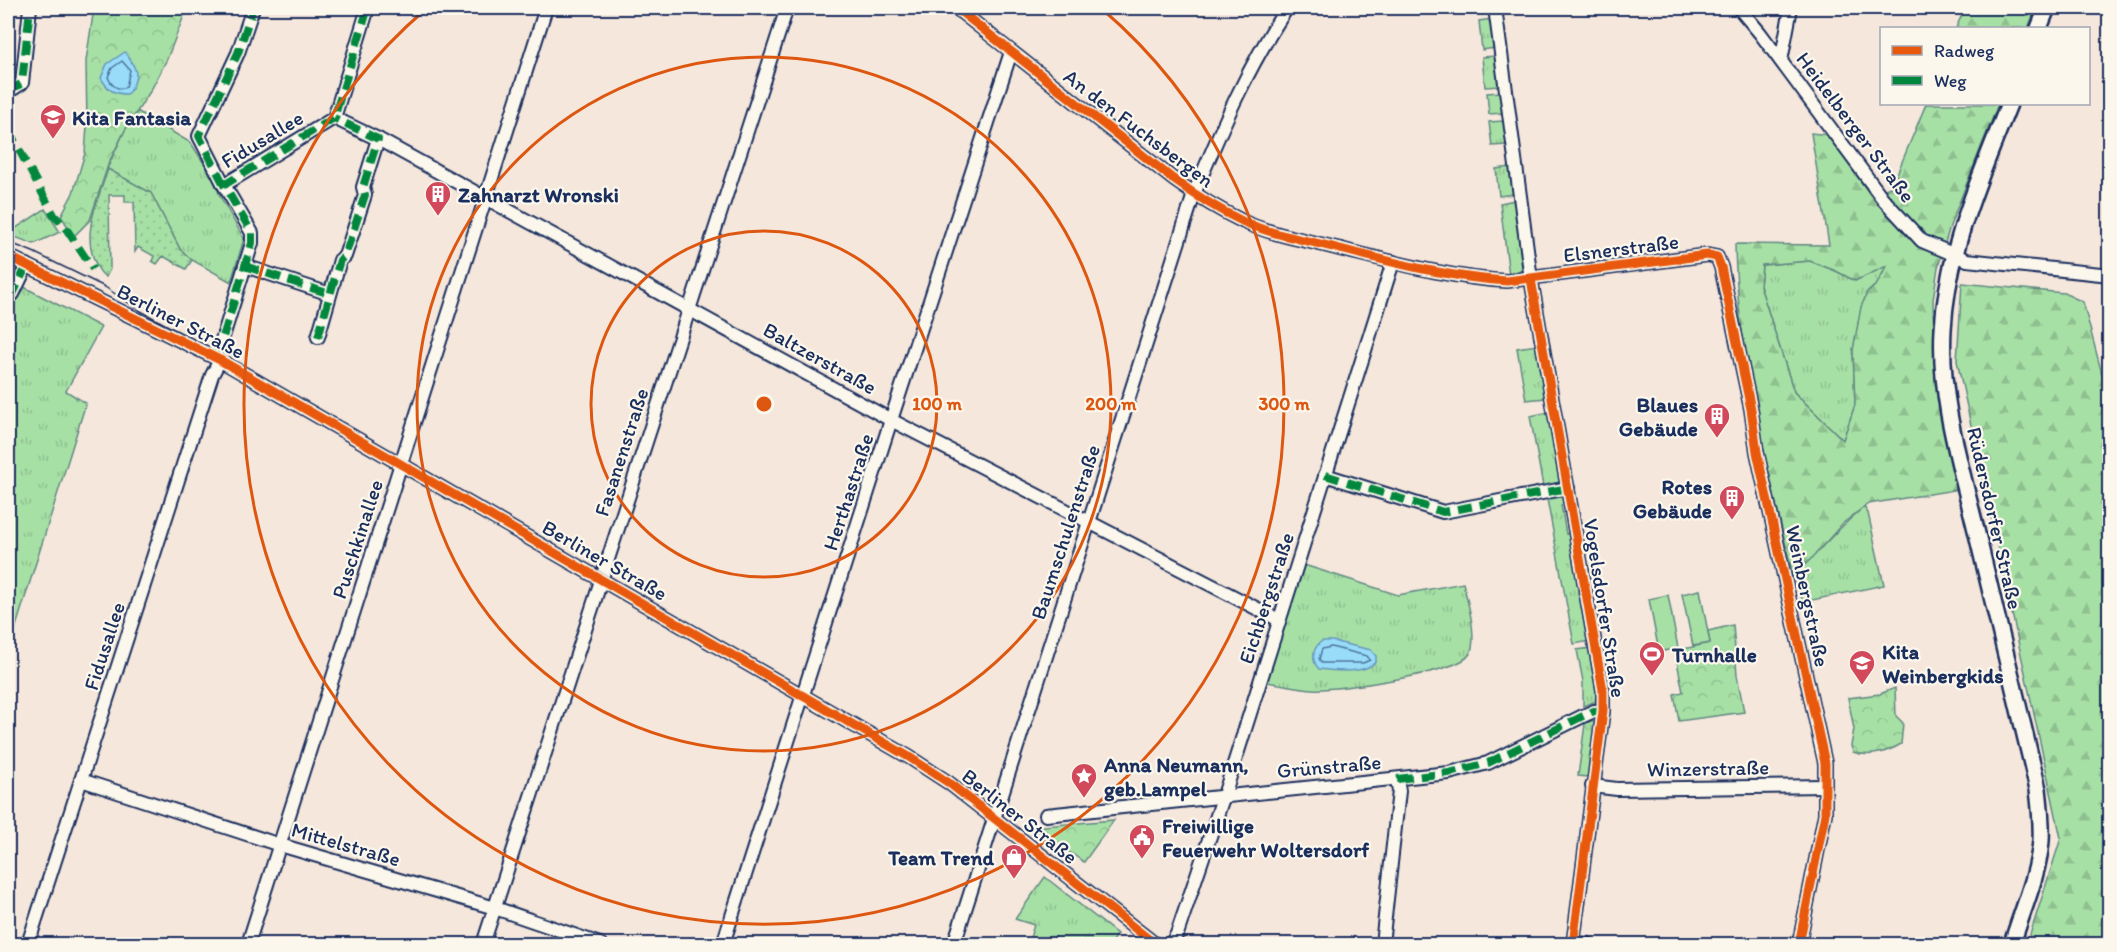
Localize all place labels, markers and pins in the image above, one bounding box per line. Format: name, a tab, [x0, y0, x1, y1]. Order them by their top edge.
school or university icon: Kita Fantasia	[38, 102, 68, 140]
place label: Kita Fantasia	[72, 105, 192, 130]
building icon: Zahnarzt Wronski	[423, 179, 453, 217]
place label: Zahnarzt Wronski	[458, 182, 619, 207]
place label: Blaues Gebäude	[1619, 392, 1698, 441]
centre of rings	[754, 394, 774, 414]
building icon: Blaues Gebäude	[1702, 401, 1732, 439]
place label: Rotes Gebäude	[1633, 474, 1712, 523]
building icon: Rotes Gebäude	[1717, 483, 1747, 521]
sports icon: Turnhalle	[1637, 639, 1667, 677]
place label: Kita Weinbergkids	[1882, 639, 2004, 689]
place label: Turnhalle	[1671, 642, 1757, 667]
school or university icon: Kita Weinbergkids	[1847, 648, 1877, 686]
place label: Anna Neumann, geb.Lampel	[1103, 752, 1249, 802]
place icon: Anna Neumann, geb.Lampel	[1069, 761, 1099, 799]
place label: Freiwillige Feuerwehr Woltersdorf	[1162, 813, 1369, 862]
public building icon: Freiwillige Feuerwehr Woltersdorf	[1127, 822, 1157, 860]
shop icon: Team Trend	[999, 842, 1029, 880]
place label: Team Trend	[887, 845, 994, 870]

